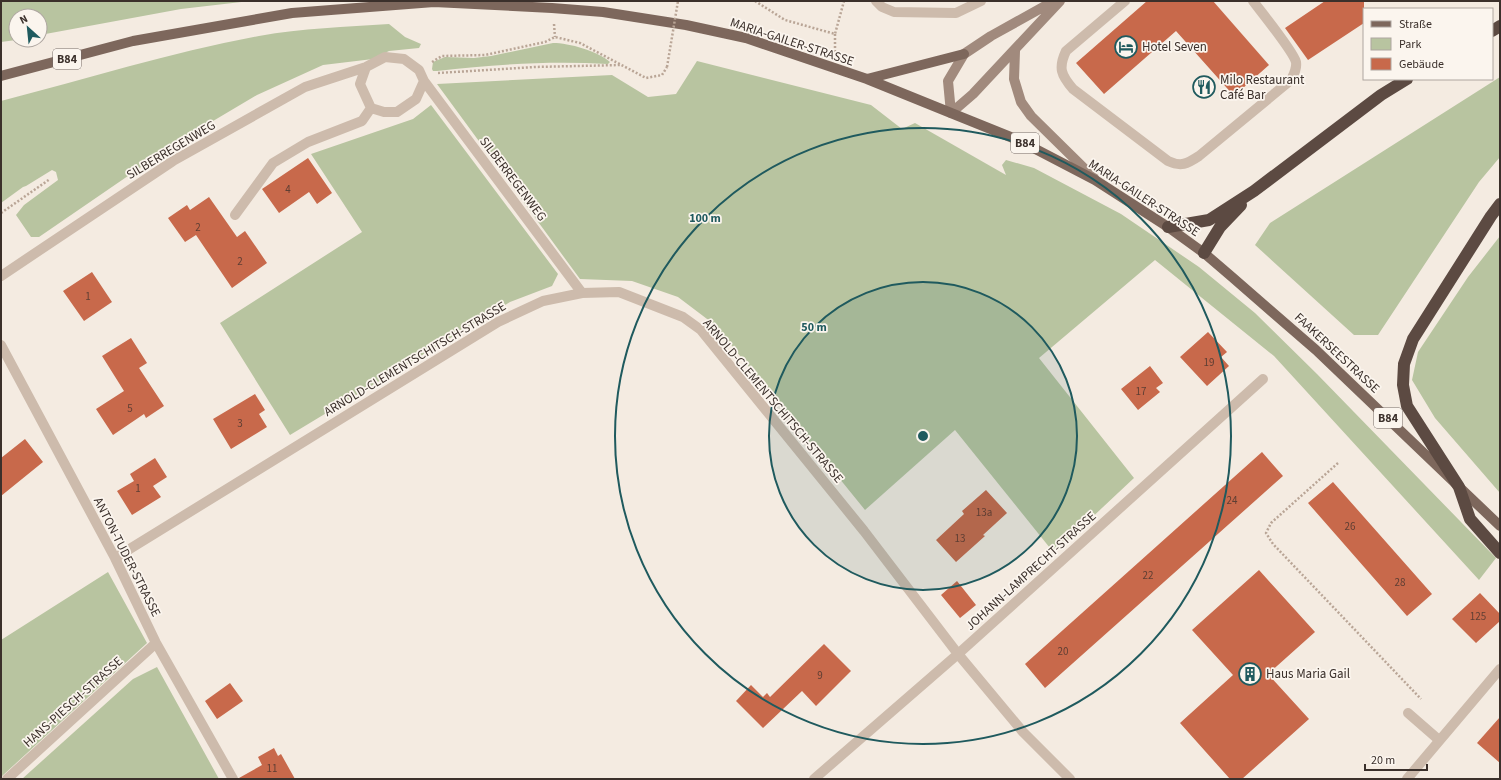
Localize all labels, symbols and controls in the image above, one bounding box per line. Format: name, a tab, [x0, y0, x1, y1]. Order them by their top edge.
north arrow	[8, 8, 48, 48]
legend	[1363, 8, 1493, 80]
text: N	[17, 11, 30, 28]
street label: MARIA-GAILER-STRASSE	[728, 13, 856, 71]
text: Straße	[1399, 16, 1432, 33]
hotel icon: Hotel Seven	[1113, 34, 1139, 60]
text: Park	[1399, 36, 1421, 53]
place label: Hotel Seven	[1142, 38, 1207, 56]
road number: B84	[53, 49, 81, 69]
text: Gebäude	[1399, 56, 1444, 73]
place label: Milo Restaurant Café Bar	[1220, 71, 1305, 104]
restaurant icon: Milo Restaurant Café Bar	[1191, 74, 1217, 100]
street label: SILBERREGENWEG	[123, 116, 219, 184]
street label: SILBERREGENWEG	[475, 133, 551, 225]
road number: B84	[1011, 133, 1039, 153]
street label: MARIA-GAILER-STRASSE	[1085, 155, 1203, 241]
house number: 4	[285, 182, 291, 197]
text: 100 m	[689, 210, 721, 227]
house number: 2	[195, 220, 201, 235]
house number: 2	[237, 254, 243, 269]
house number: 1	[85, 289, 91, 304]
street label: ARNOLD-CLEMENTSCHITSCH-STRASSE	[321, 297, 510, 421]
street label: FAAKERSEESTRASSE	[1290, 309, 1384, 397]
street label: ARNOLD-CLEMENTSCHITSCH-STRASSE	[699, 315, 847, 487]
text: 50 m	[801, 319, 827, 336]
house number: 19	[1204, 355, 1214, 370]
house number: 17	[1136, 384, 1146, 399]
house number: 5	[127, 401, 133, 416]
road number: B84	[1374, 408, 1402, 428]
house number: 3	[237, 416, 243, 431]
centre of rings	[916, 429, 930, 443]
house number: 1	[135, 481, 141, 496]
house number: 24	[1227, 493, 1238, 508]
street label: ANTON-TUDER-STRASSE	[89, 494, 165, 620]
house number: 13a	[976, 505, 992, 520]
street label: JOHANN-LAMPRECHT-STRASSE	[962, 507, 1100, 635]
house number: 26	[1345, 519, 1356, 534]
house number: 13	[955, 531, 965, 546]
house number: 22	[1143, 568, 1153, 583]
house number: 28	[1395, 575, 1406, 590]
house number: 125	[1470, 609, 1486, 624]
house number: 20	[1058, 644, 1068, 659]
street label: HANS-PIESCH-STRASSE	[19, 652, 127, 752]
building icon: Haus Maria Gail	[1237, 661, 1263, 687]
place label: Haus Maria Gail	[1266, 665, 1350, 683]
house number: 9	[817, 668, 823, 683]
scale bar	[1365, 746, 1427, 772]
text: 20 m	[1371, 752, 1395, 769]
house number: 11	[267, 761, 277, 776]

